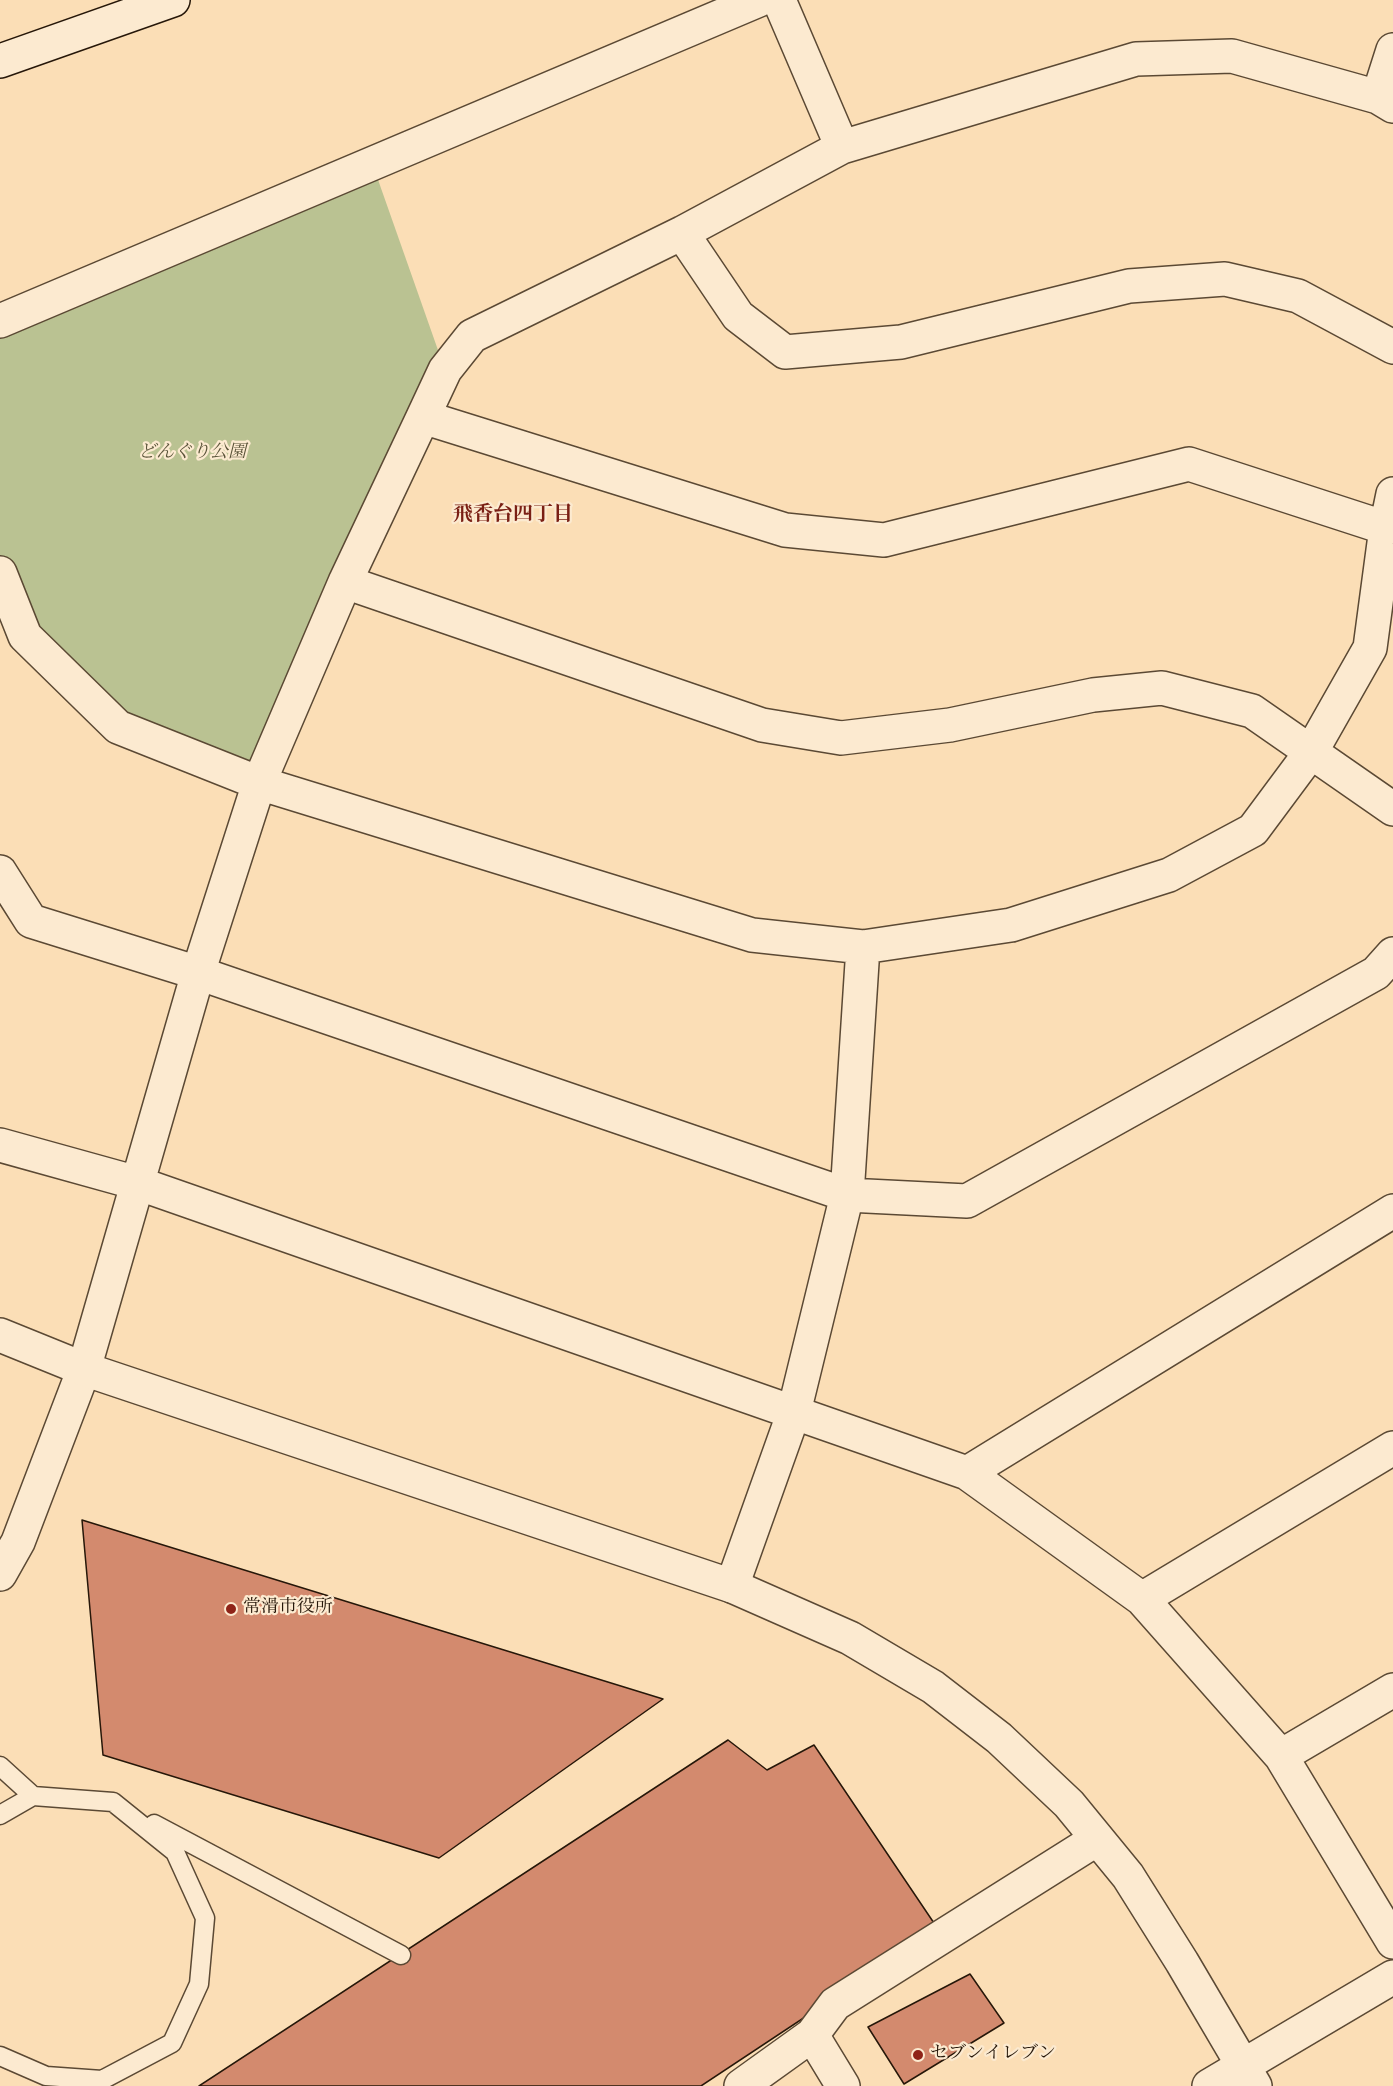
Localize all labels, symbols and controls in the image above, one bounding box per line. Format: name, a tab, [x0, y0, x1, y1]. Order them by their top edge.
park label: どんぐり公園	[138, 443, 246, 465]
district label: 飛香台四丁目	[453, 504, 573, 528]
place label: 常滑市役所	[243, 1598, 333, 1620]
marker: 常滑市役所	[224, 1602, 238, 1616]
place label: セブンイレブン	[930, 2044, 1056, 2066]
marker: セブンイレブン	[911, 2048, 925, 2062]

